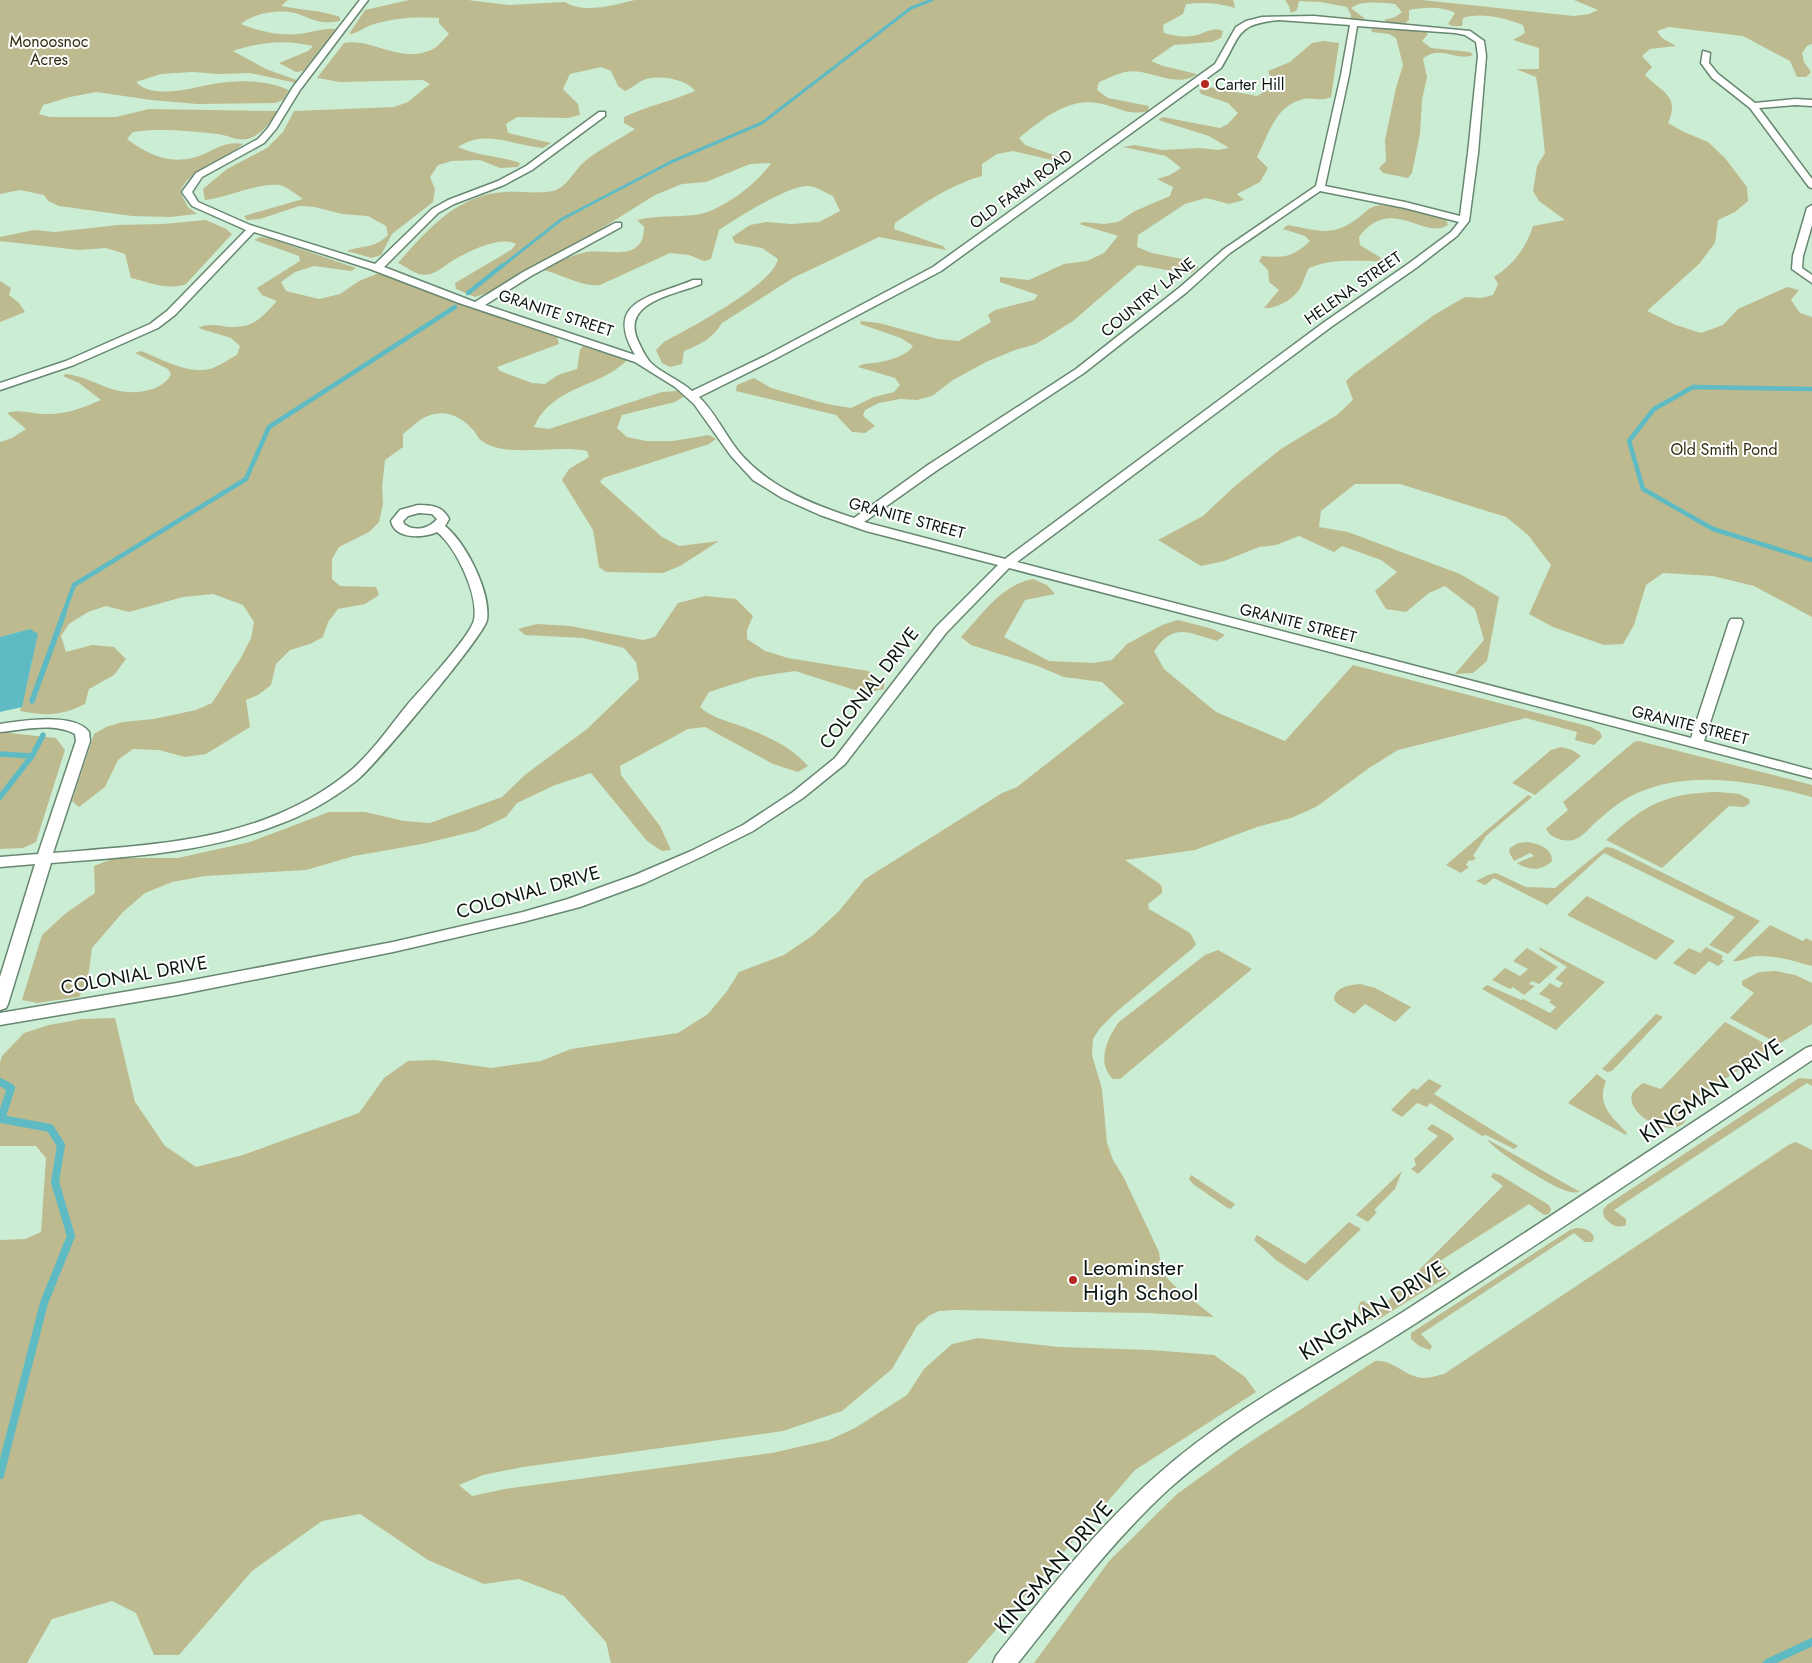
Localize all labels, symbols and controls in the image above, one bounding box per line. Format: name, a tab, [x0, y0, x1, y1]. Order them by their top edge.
park label: Monoosnoc Acres	[10, 30, 88, 71]
place label: Carter Hill	[1215, 73, 1284, 96]
marker: Carter Hill	[1199, 78, 1211, 90]
street label: OLD FARM ROAD	[965, 144, 1077, 234]
street label: HELENA STREET	[1300, 246, 1407, 330]
street label: COUNTRY LANE	[1096, 252, 1200, 342]
street label: GRANITE STREET	[496, 284, 617, 343]
park label: Old Smith Pond	[1670, 438, 1778, 461]
street label: GRANITE STREET	[846, 491, 968, 545]
street label: GRANITE STREET	[1237, 597, 1359, 649]
street label: COLONIAL DRIVE	[813, 621, 925, 755]
street label: GRANITE STREET	[1629, 699, 1751, 751]
street label: COLONIAL DRIVE	[453, 859, 603, 925]
street label: COLONIAL DRIVE	[59, 949, 209, 1001]
street label: KINGMAN DRIVE	[1633, 1030, 1789, 1150]
place label: Leominster High School	[1083, 1251, 1198, 1308]
street label: KINGMAN DRIVE	[1293, 1252, 1451, 1368]
marker: Leominster High School	[1067, 1274, 1079, 1286]
street label: KINGMAN DRIVE	[986, 1493, 1120, 1641]

